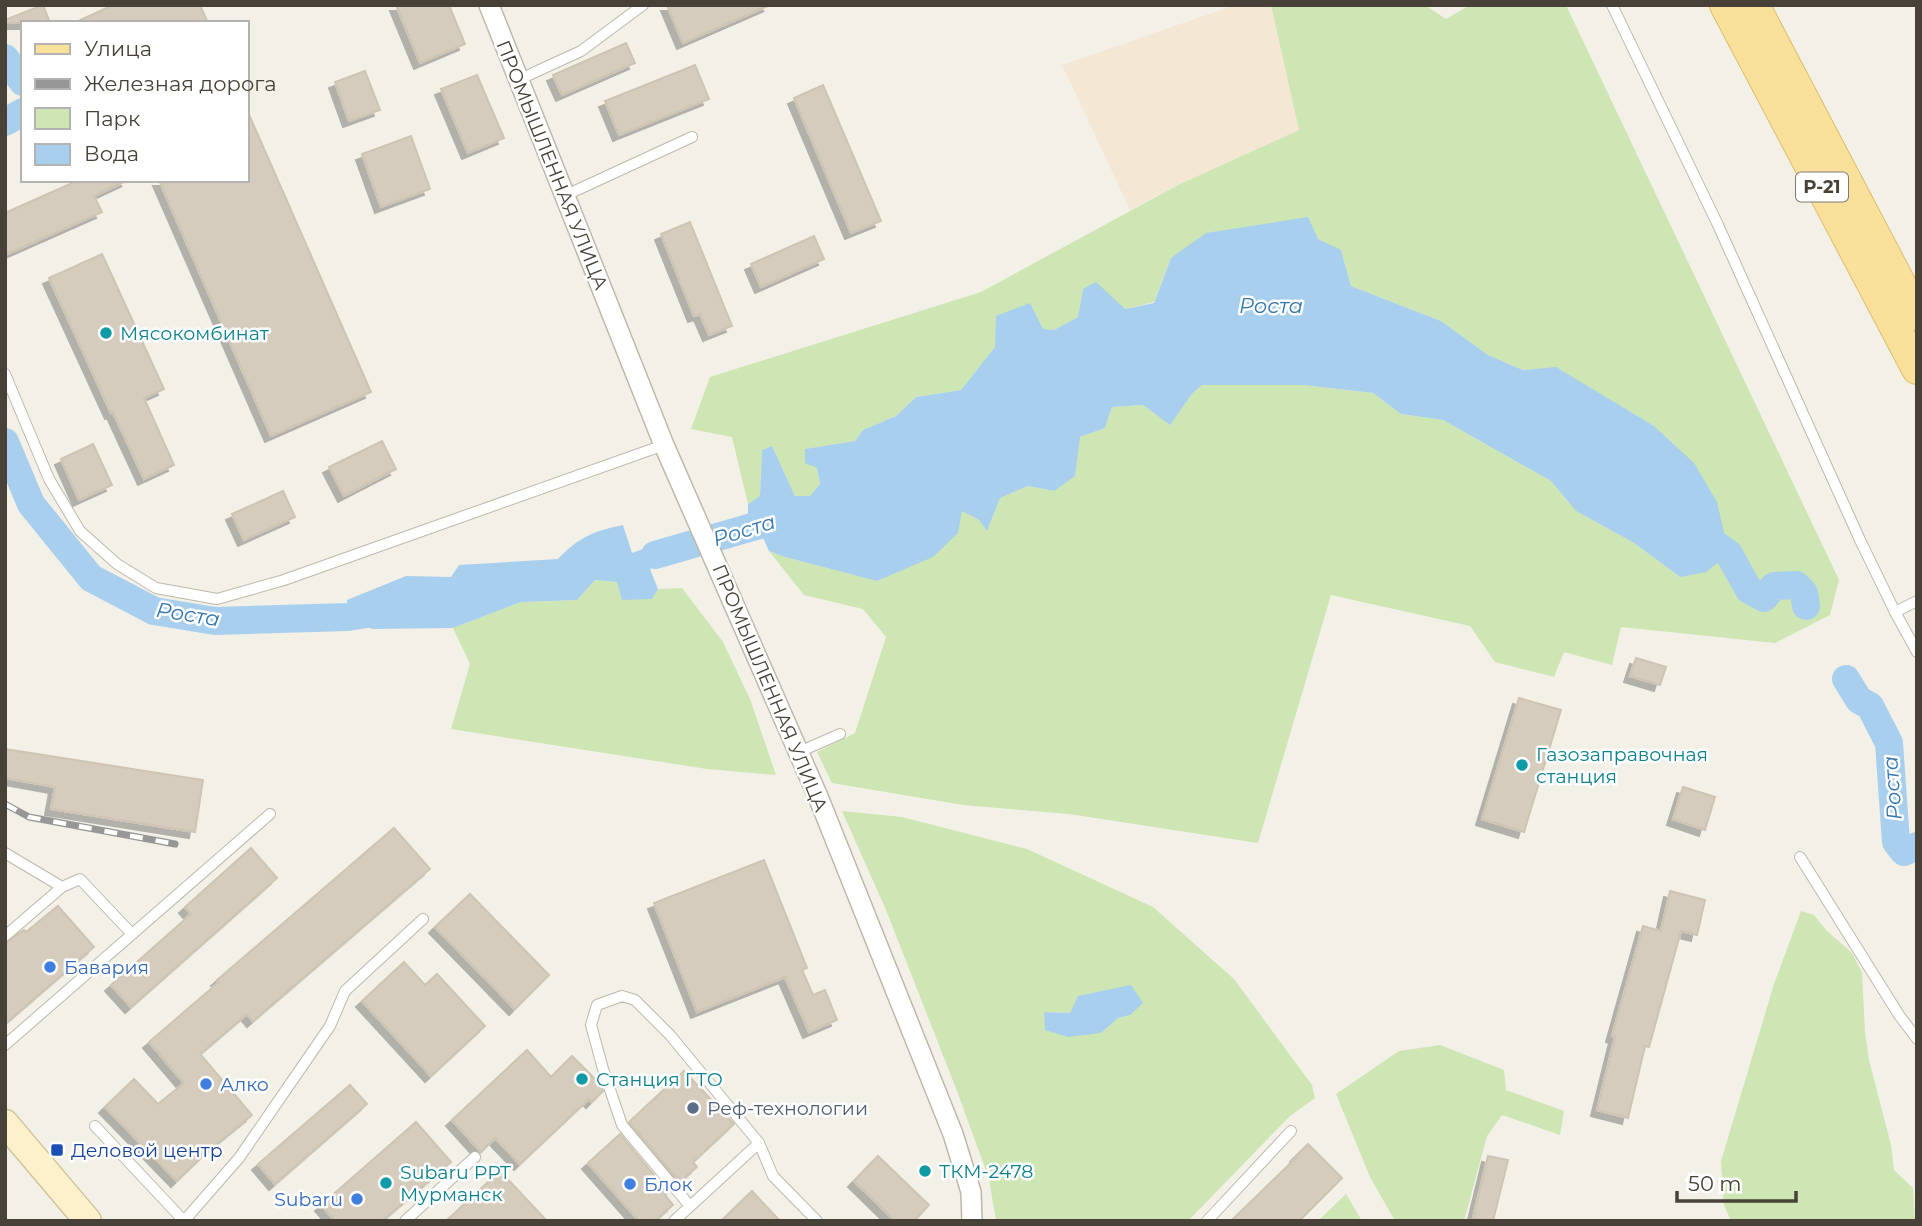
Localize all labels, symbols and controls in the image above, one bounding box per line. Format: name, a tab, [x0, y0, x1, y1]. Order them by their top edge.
legend	[21, 21, 248, 182]
text: Улица	[84, 36, 152, 61]
street label: ПРОМЫШЛЕННАЯ УЛИЦА	[491, 37, 613, 293]
text: Железная дорога	[84, 71, 276, 96]
text: Парк	[84, 106, 140, 131]
text: Вода	[84, 141, 139, 166]
road number: Р-21	[1796, 172, 1848, 202]
water label: Роста	[1239, 293, 1303, 318]
place label: Мясокомбинат	[120, 322, 269, 345]
marker: Мясокомбинат	[98, 325, 114, 341]
water label: Роста	[710, 509, 778, 551]
street label: ПРОМЫШЛЕННАЯ УЛИЦА	[707, 561, 833, 815]
water label: Роста	[154, 597, 222, 631]
place label: Газозаправочная станция	[1536, 743, 1708, 788]
water label: Роста	[1877, 755, 1907, 821]
marker: Газозаправочная станция	[1514, 757, 1530, 773]
place label: Бавария	[64, 956, 149, 979]
marker: Бавария	[42, 959, 58, 975]
place label: Станция ГТО	[596, 1068, 723, 1091]
marker: Станция ГТО	[574, 1071, 590, 1087]
place label: Алко	[220, 1073, 269, 1096]
marker: Алко	[198, 1076, 214, 1092]
place label: Реф-технологии	[707, 1097, 868, 1120]
marker: Реф-технологии	[685, 1100, 701, 1116]
place label: Деловой центр	[71, 1139, 223, 1162]
marker: Деловой центр	[49, 1142, 65, 1158]
place label: ТКМ-2478	[939, 1160, 1033, 1183]
scale bar	[1677, 1160, 1796, 1204]
place label: Subaru РРТ Мурманск	[400, 1161, 511, 1206]
marker: ТКМ-2478	[917, 1163, 933, 1179]
text: 50 m	[1688, 1171, 1742, 1196]
place label: Блок	[644, 1173, 693, 1196]
marker: Subaru РРТ Мурманск	[378, 1175, 394, 1191]
marker: Блок	[622, 1176, 638, 1192]
place label: Subaru	[274, 1188, 343, 1211]
marker: Subaru	[349, 1191, 365, 1207]

